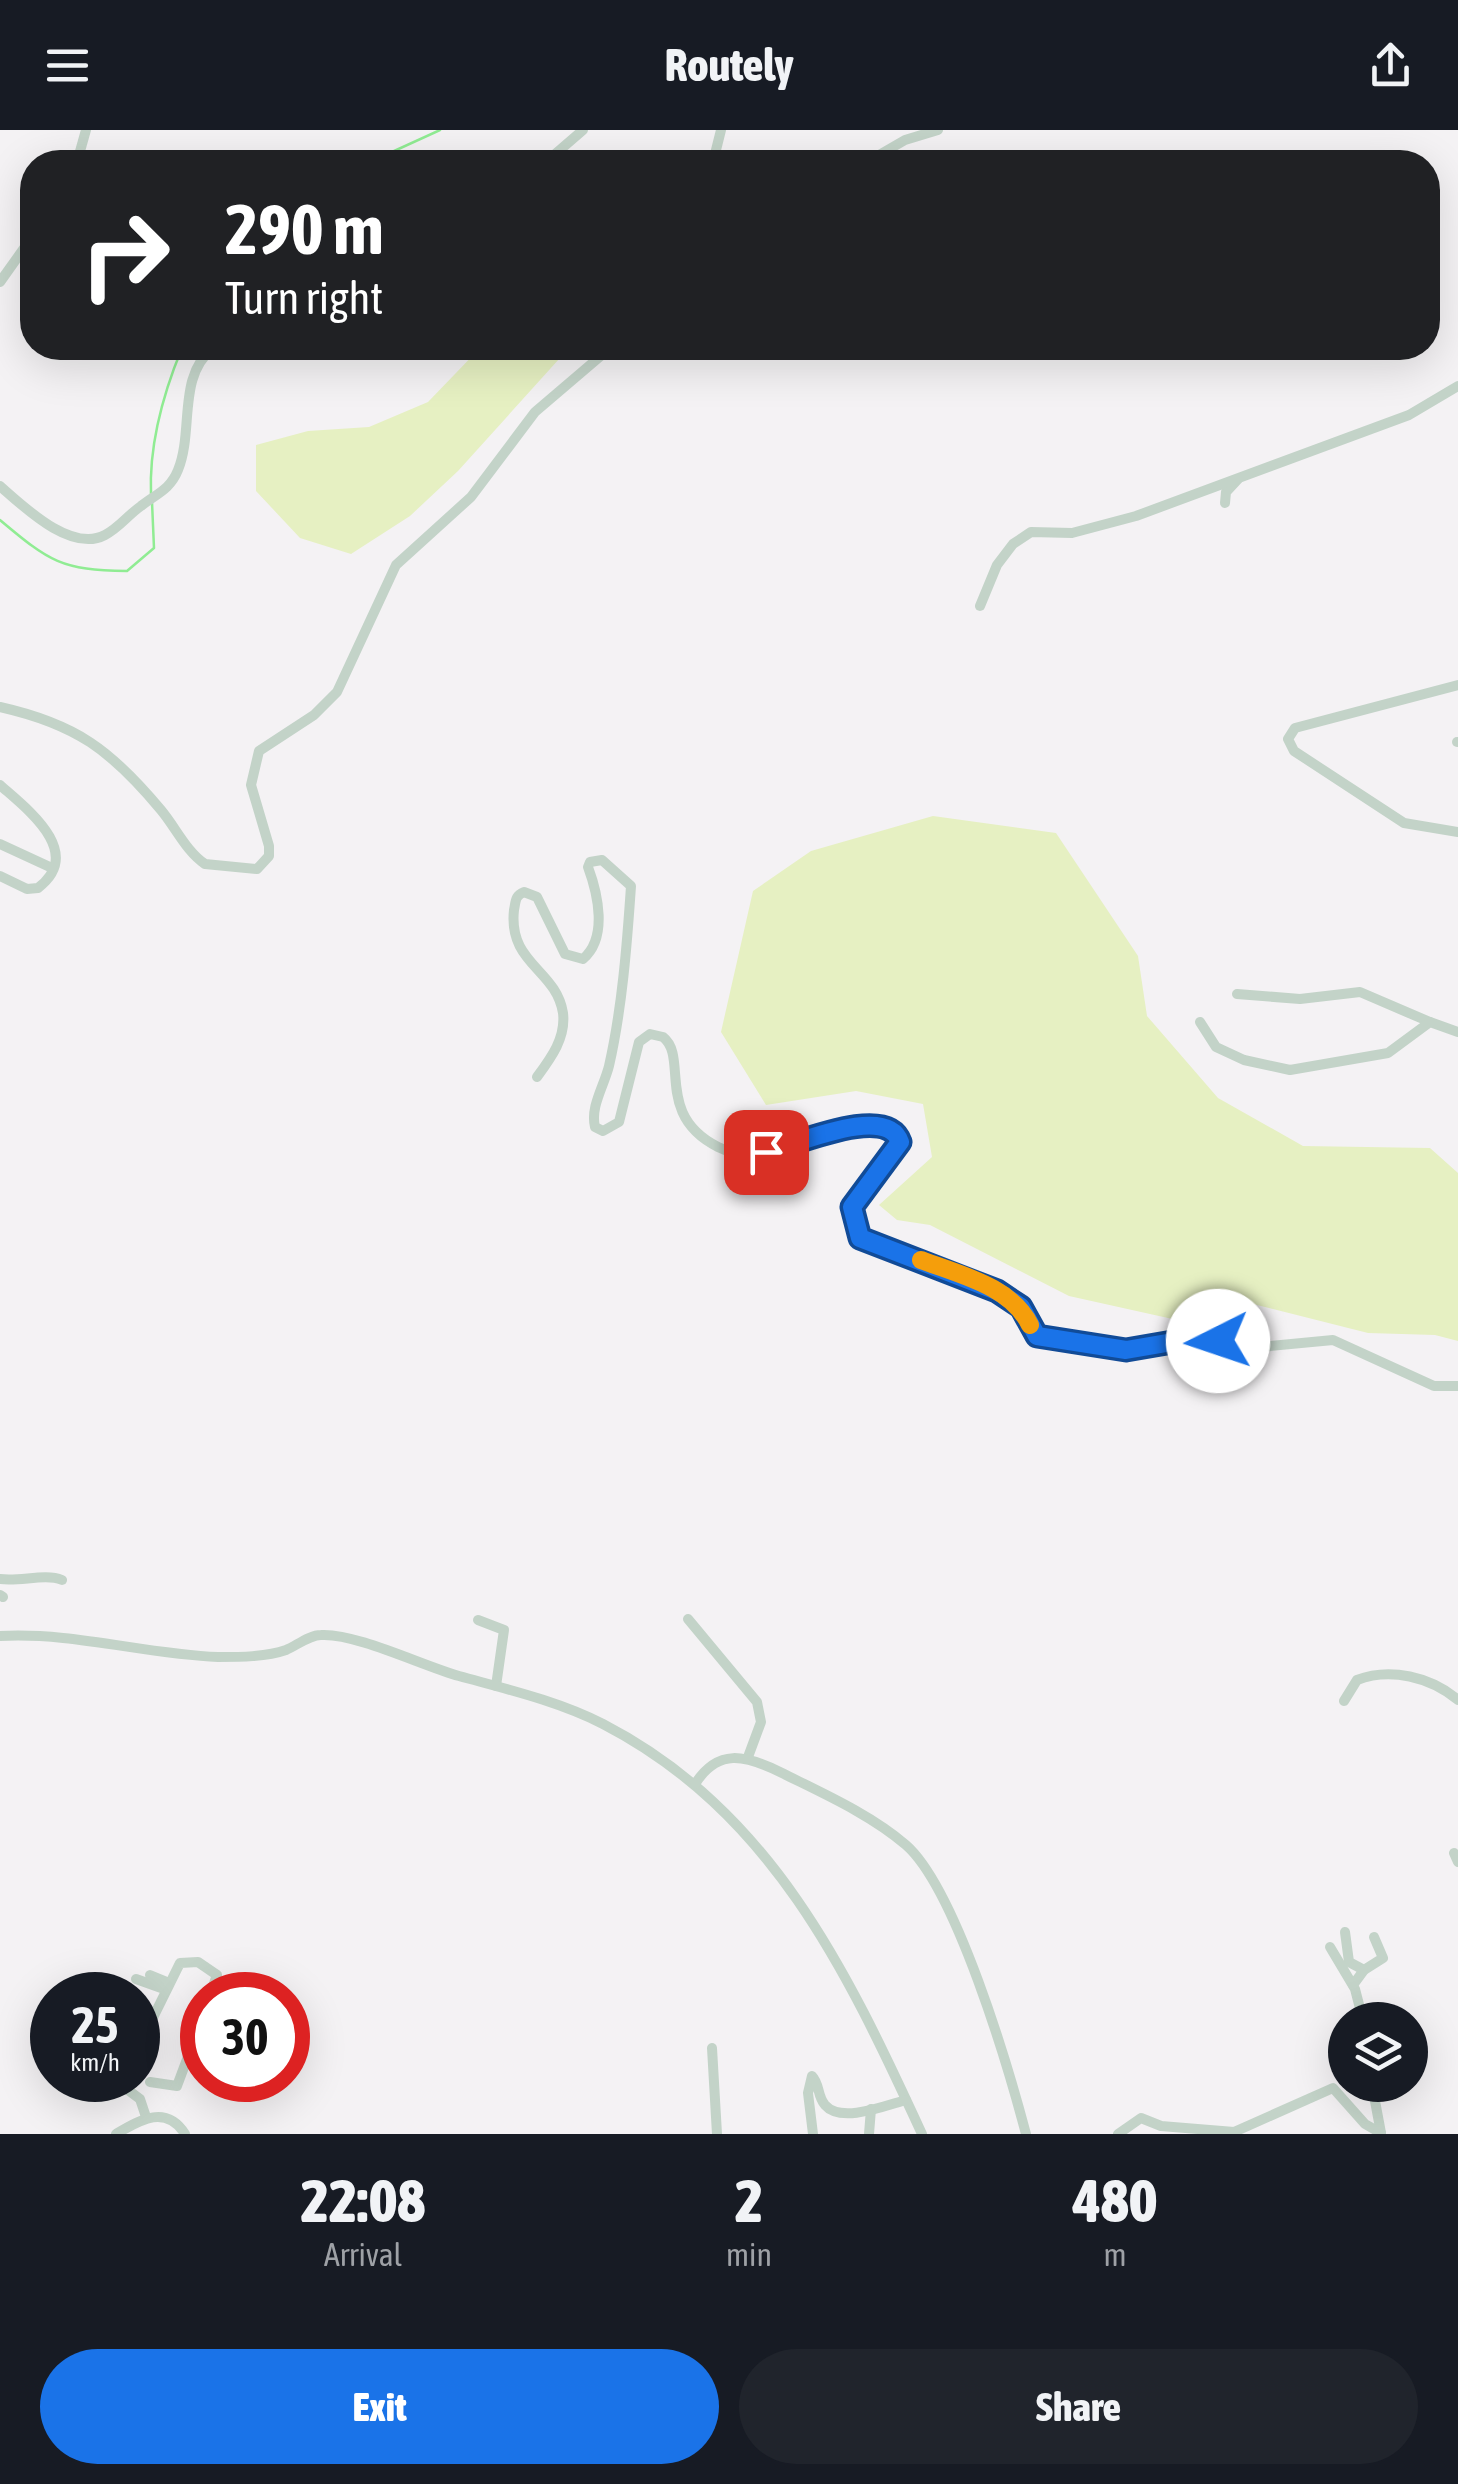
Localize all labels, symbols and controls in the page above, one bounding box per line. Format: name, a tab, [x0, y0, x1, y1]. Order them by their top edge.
icon: menu	[40, 38, 95, 93]
icon: share	[1363, 38, 1418, 93]
text: Routely	[665, 39, 793, 91]
text: 290 m	[225, 189, 384, 269]
icon: right	[60, 190, 190, 320]
text: Turn right	[225, 272, 383, 324]
pin	[724, 1110, 809, 1195]
icon: arrive	[739, 1125, 794, 1180]
position arrow	[1166, 1289, 1270, 1393]
speed limit sign: 30	[180, 1972, 310, 2102]
text: 25	[71, 1996, 118, 2054]
map controls	[1328, 2002, 1428, 2102]
button: layers	[1328, 2002, 1428, 2102]
text: km/h	[70, 2048, 120, 2076]
text: 22:08	[301, 2166, 425, 2235]
text: 2	[735, 2166, 763, 2235]
text: 480	[1073, 2166, 1157, 2235]
text: Arrival	[324, 2236, 402, 2273]
text: min	[726, 2236, 772, 2273]
text: m	[1103, 2236, 1127, 2273]
button: Exit	[40, 2349, 719, 2464]
button: Share	[739, 2349, 1418, 2464]

